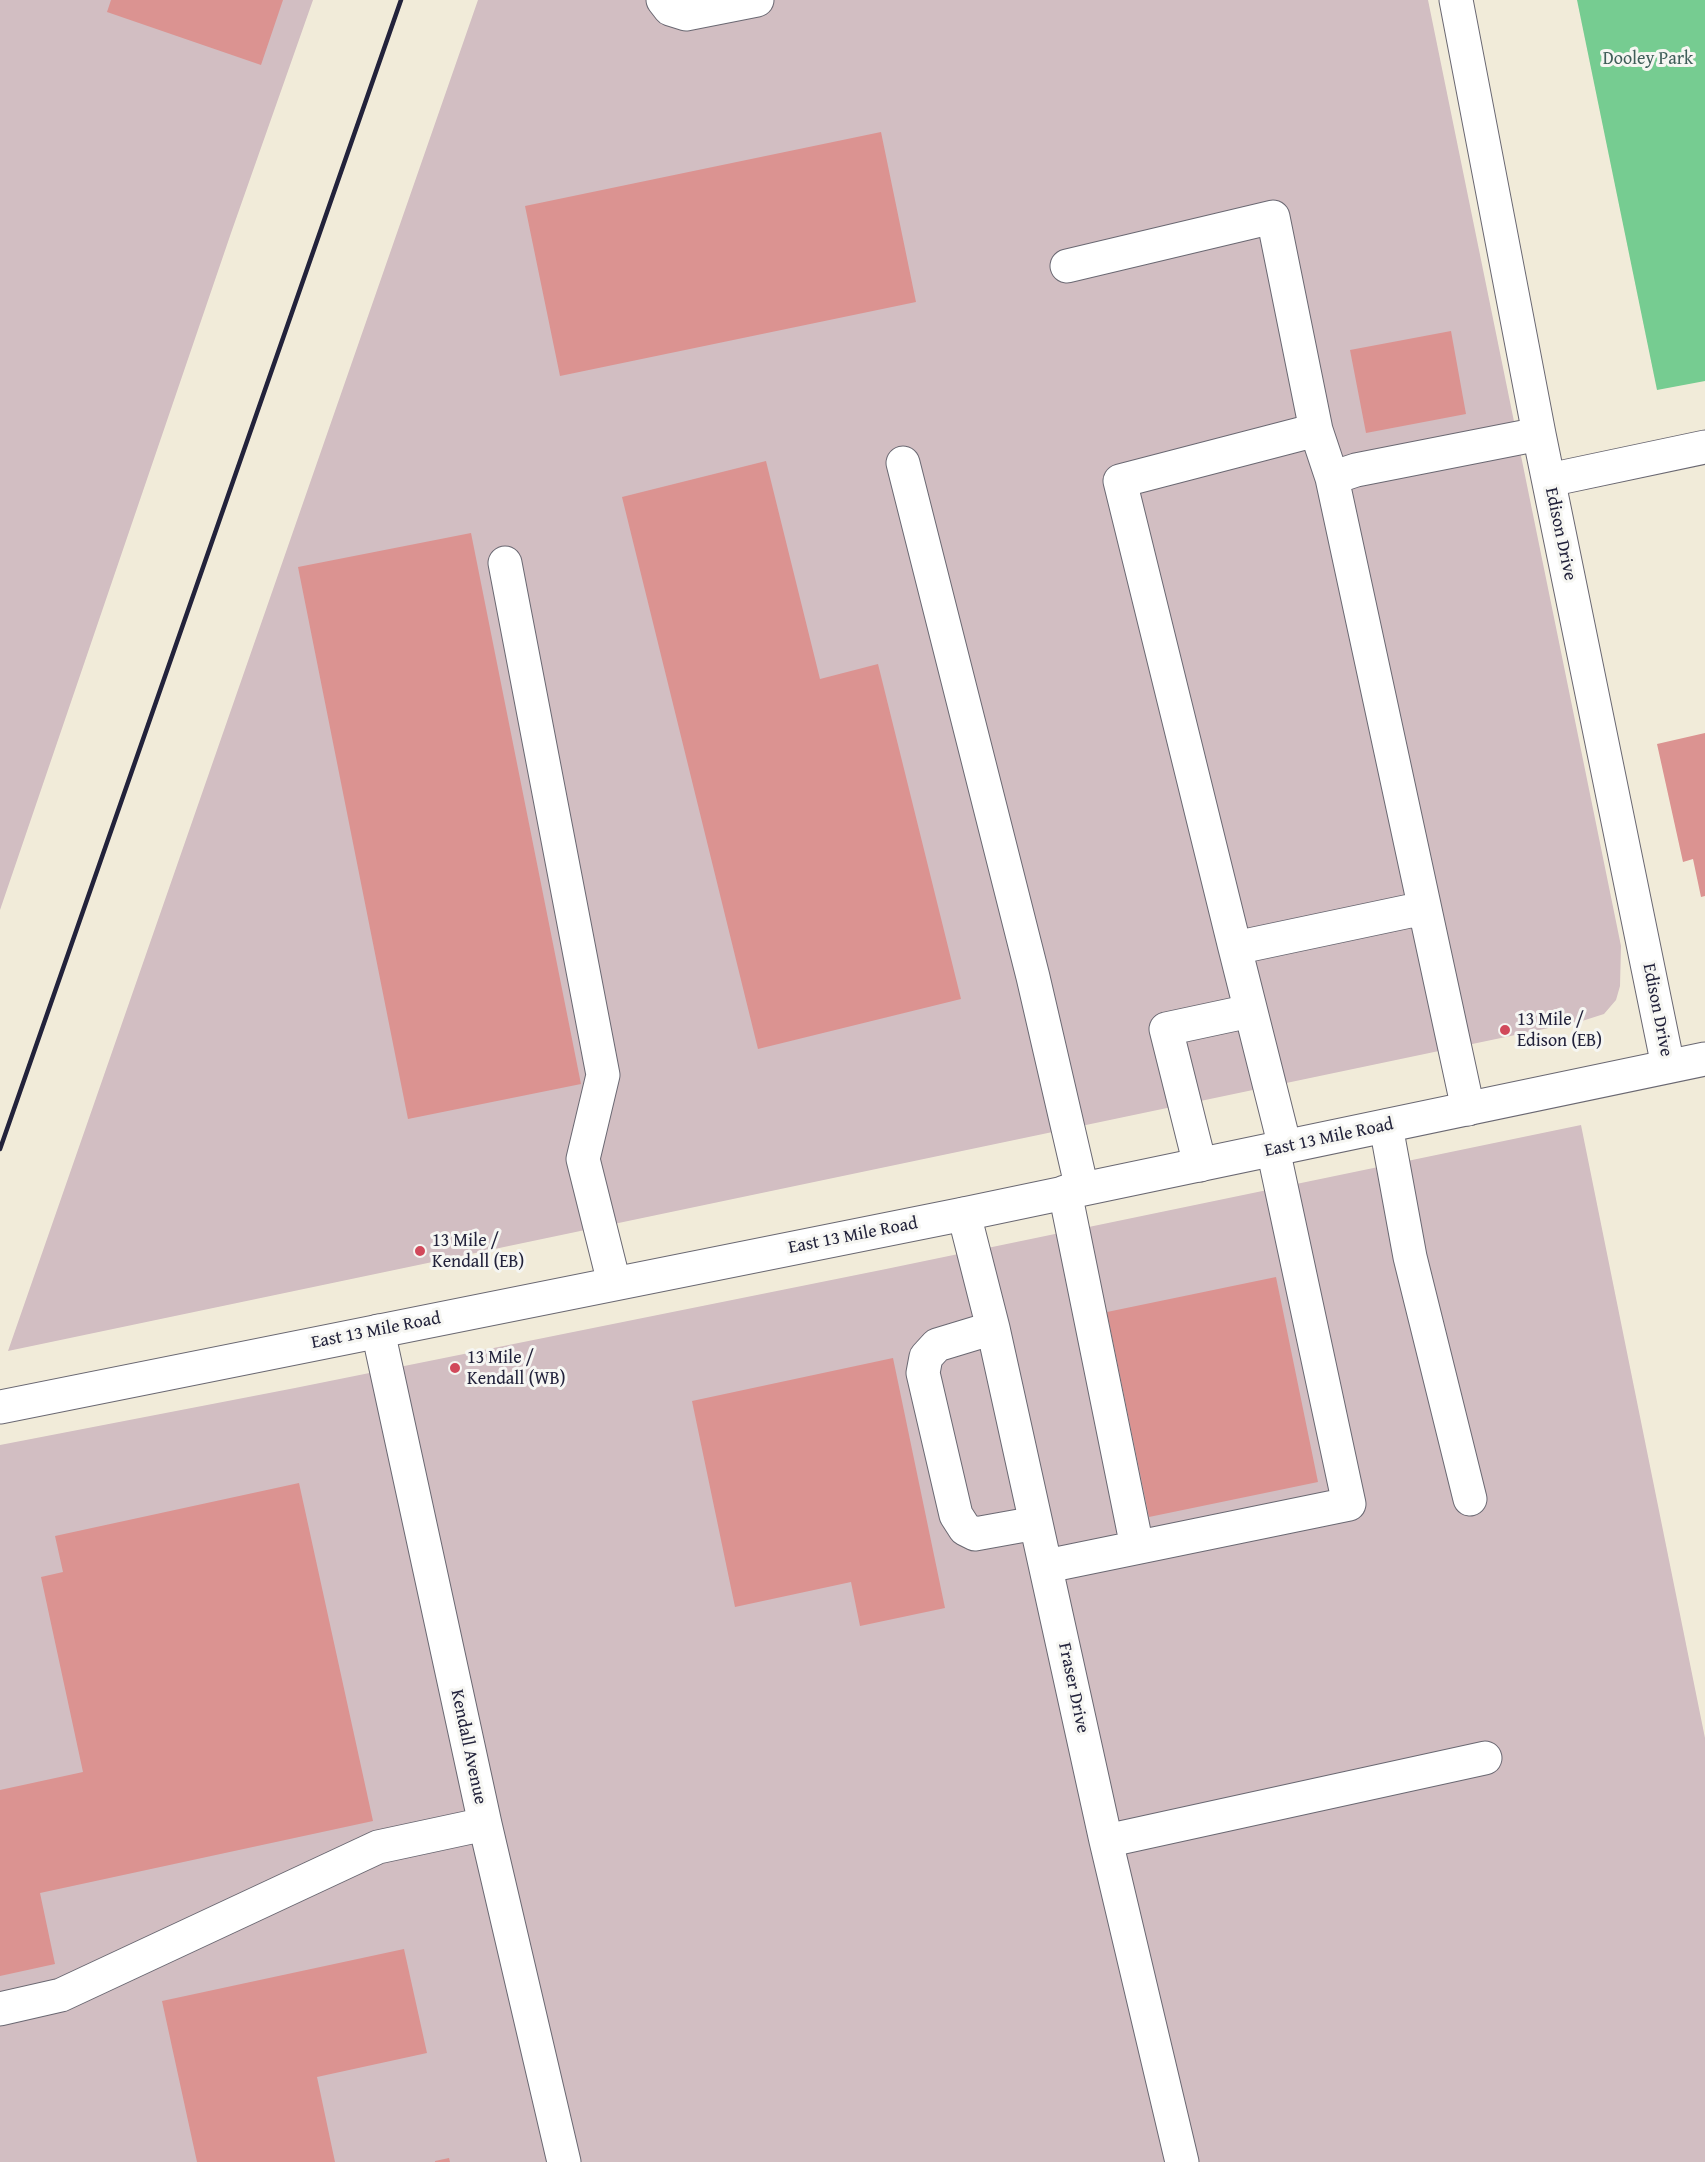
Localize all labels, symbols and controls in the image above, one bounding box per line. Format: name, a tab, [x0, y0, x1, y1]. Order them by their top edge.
park label: Dooley Park	[1603, 48, 1693, 70]
street label: Edison Drive	[1540, 486, 1580, 582]
street label: Edison Drive	[1637, 962, 1677, 1058]
place label: 13 Mile / Edison (EB)	[1517, 1009, 1602, 1052]
marker: 13 Mile / Edison (EB)	[1498, 1023, 1512, 1037]
street label: East 13 Mile Road	[1263, 1114, 1395, 1162]
street label: East 13 Mile Road	[786, 1213, 920, 1259]
place label: 13 Mile / Kendall (EB)	[432, 1230, 524, 1272]
marker: 13 Mile / Kendall (EB)	[413, 1244, 427, 1258]
street label: East 13 Mile Road	[309, 1308, 443, 1354]
place label: 13 Mile / Kendall (WB)	[467, 1347, 565, 1390]
marker: 13 Mile / Kendall (WB)	[448, 1361, 462, 1375]
street label: Fraser Drive	[1053, 1641, 1093, 1735]
street label: Kendall Avenue	[445, 1688, 491, 1806]

